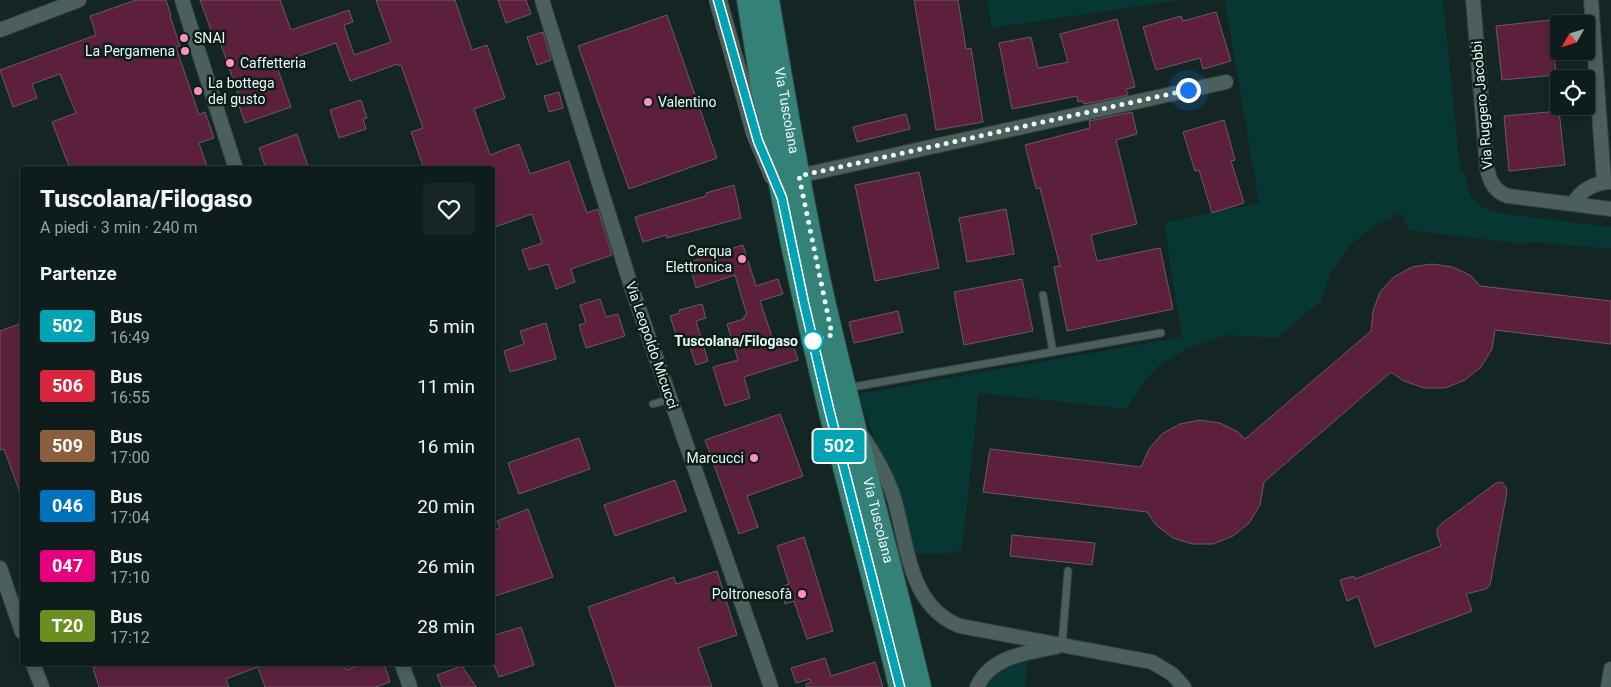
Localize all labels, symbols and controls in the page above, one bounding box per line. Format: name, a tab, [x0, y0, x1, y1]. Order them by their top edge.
north arrow	[1550, 15, 1595, 60]
map controls	[1550, 15, 1595, 115]
place label: SNAI	[194, 30, 225, 46]
marker: SNAI	[178, 32, 190, 44]
street label: Via Ruggero Jacobbi	[1468, 40, 1496, 170]
place label: La Pergamena	[85, 43, 175, 59]
marker: La Pergamena	[179, 45, 191, 57]
place label: Caffetteria	[240, 55, 306, 71]
marker: Caffetteria	[224, 57, 236, 69]
street label: Via Tuscolana	[772, 66, 802, 155]
button: locate	[1550, 70, 1595, 115]
place label: La bottega del gusto	[208, 75, 275, 107]
your location	[1176, 78, 1201, 103]
marker: La bottega del gusto	[192, 85, 204, 97]
place label: Valentino	[658, 94, 716, 110]
marker: Valentino	[642, 96, 654, 108]
button: heart	[423, 183, 475, 235]
text: Tuscolana/Filogaso	[40, 185, 252, 213]
text: A piedi · 3 min · 240 m	[40, 218, 198, 237]
place label: Cerqua Elettronica	[665, 243, 732, 275]
marker: Cerqua Elettronica	[736, 253, 748, 265]
text: Partenze	[40, 262, 117, 285]
street label: Via Leopoldo Micucci	[623, 279, 681, 411]
text: Bus	[110, 305, 143, 328]
text: 502	[52, 315, 83, 336]
text: 5 min	[428, 315, 475, 338]
text: 16:49	[110, 328, 150, 347]
marker: Tuscolana/Filogaso	[802, 330, 824, 352]
place label: Tuscolana/Filogaso	[674, 333, 798, 349]
text: Bus	[110, 365, 143, 388]
text: 506	[52, 375, 83, 396]
text: 11 min	[417, 375, 475, 398]
text: 16:55	[110, 388, 150, 407]
text: Bus	[110, 425, 143, 448]
line badge: 502	[810, 430, 868, 462]
text: 509	[52, 435, 83, 456]
text: 16 min	[417, 435, 475, 458]
text: 502	[824, 435, 854, 456]
text: 17:00	[110, 448, 150, 467]
place label: Marcucci	[686, 450, 744, 466]
marker: Marcucci	[748, 452, 760, 464]
street label: Via Tuscolana	[860, 476, 897, 565]
text: Bus	[110, 485, 143, 508]
text: 046	[52, 495, 83, 516]
text: 20 min	[417, 495, 475, 518]
text: 17:04	[110, 508, 150, 527]
text: Bus	[110, 545, 143, 568]
text: 047	[52, 555, 83, 576]
text: 26 min	[417, 555, 475, 578]
text: 17:10	[110, 568, 150, 587]
place label: Poltronesofà	[712, 586, 792, 602]
marker: Poltronesofà	[796, 588, 808, 600]
text: Bus	[110, 605, 143, 628]
text: T20	[52, 615, 83, 636]
text: 28 min	[417, 615, 475, 638]
text: 17:12	[110, 628, 150, 647]

